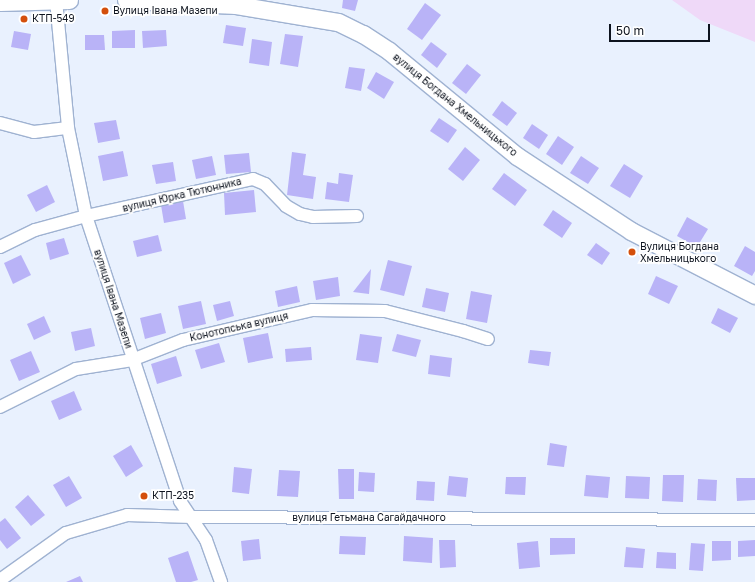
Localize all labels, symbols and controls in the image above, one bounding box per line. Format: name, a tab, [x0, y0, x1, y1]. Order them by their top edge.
place label: Вулиця Івана Мазепи	[113, 5, 218, 17]
marker: Вулиця Івана Мазепи	[100, 6, 110, 16]
place label: КТП-549	[32, 13, 74, 25]
marker: КТП-549	[19, 14, 29, 24]
scale bar	[611, 16, 712, 42]
text: 50 m	[616, 23, 644, 38]
street label: вулиця Богдана Хмельницького	[390, 51, 520, 159]
street label: вулиця Юрка Тютюнника	[121, 175, 243, 215]
place label: Вулиця Богдана Хмельницького	[640, 240, 719, 264]
marker: Вулиця Богдана Хмельницького	[627, 247, 637, 257]
street label: вулиця Івана Мазепи	[91, 248, 135, 350]
street label: Конотопська вулиця	[188, 310, 290, 344]
place label: КТП-235	[152, 490, 194, 502]
marker: КТП-235	[139, 491, 149, 501]
street label: вулиця Гетьмана Сагайдачного	[292, 512, 446, 524]

